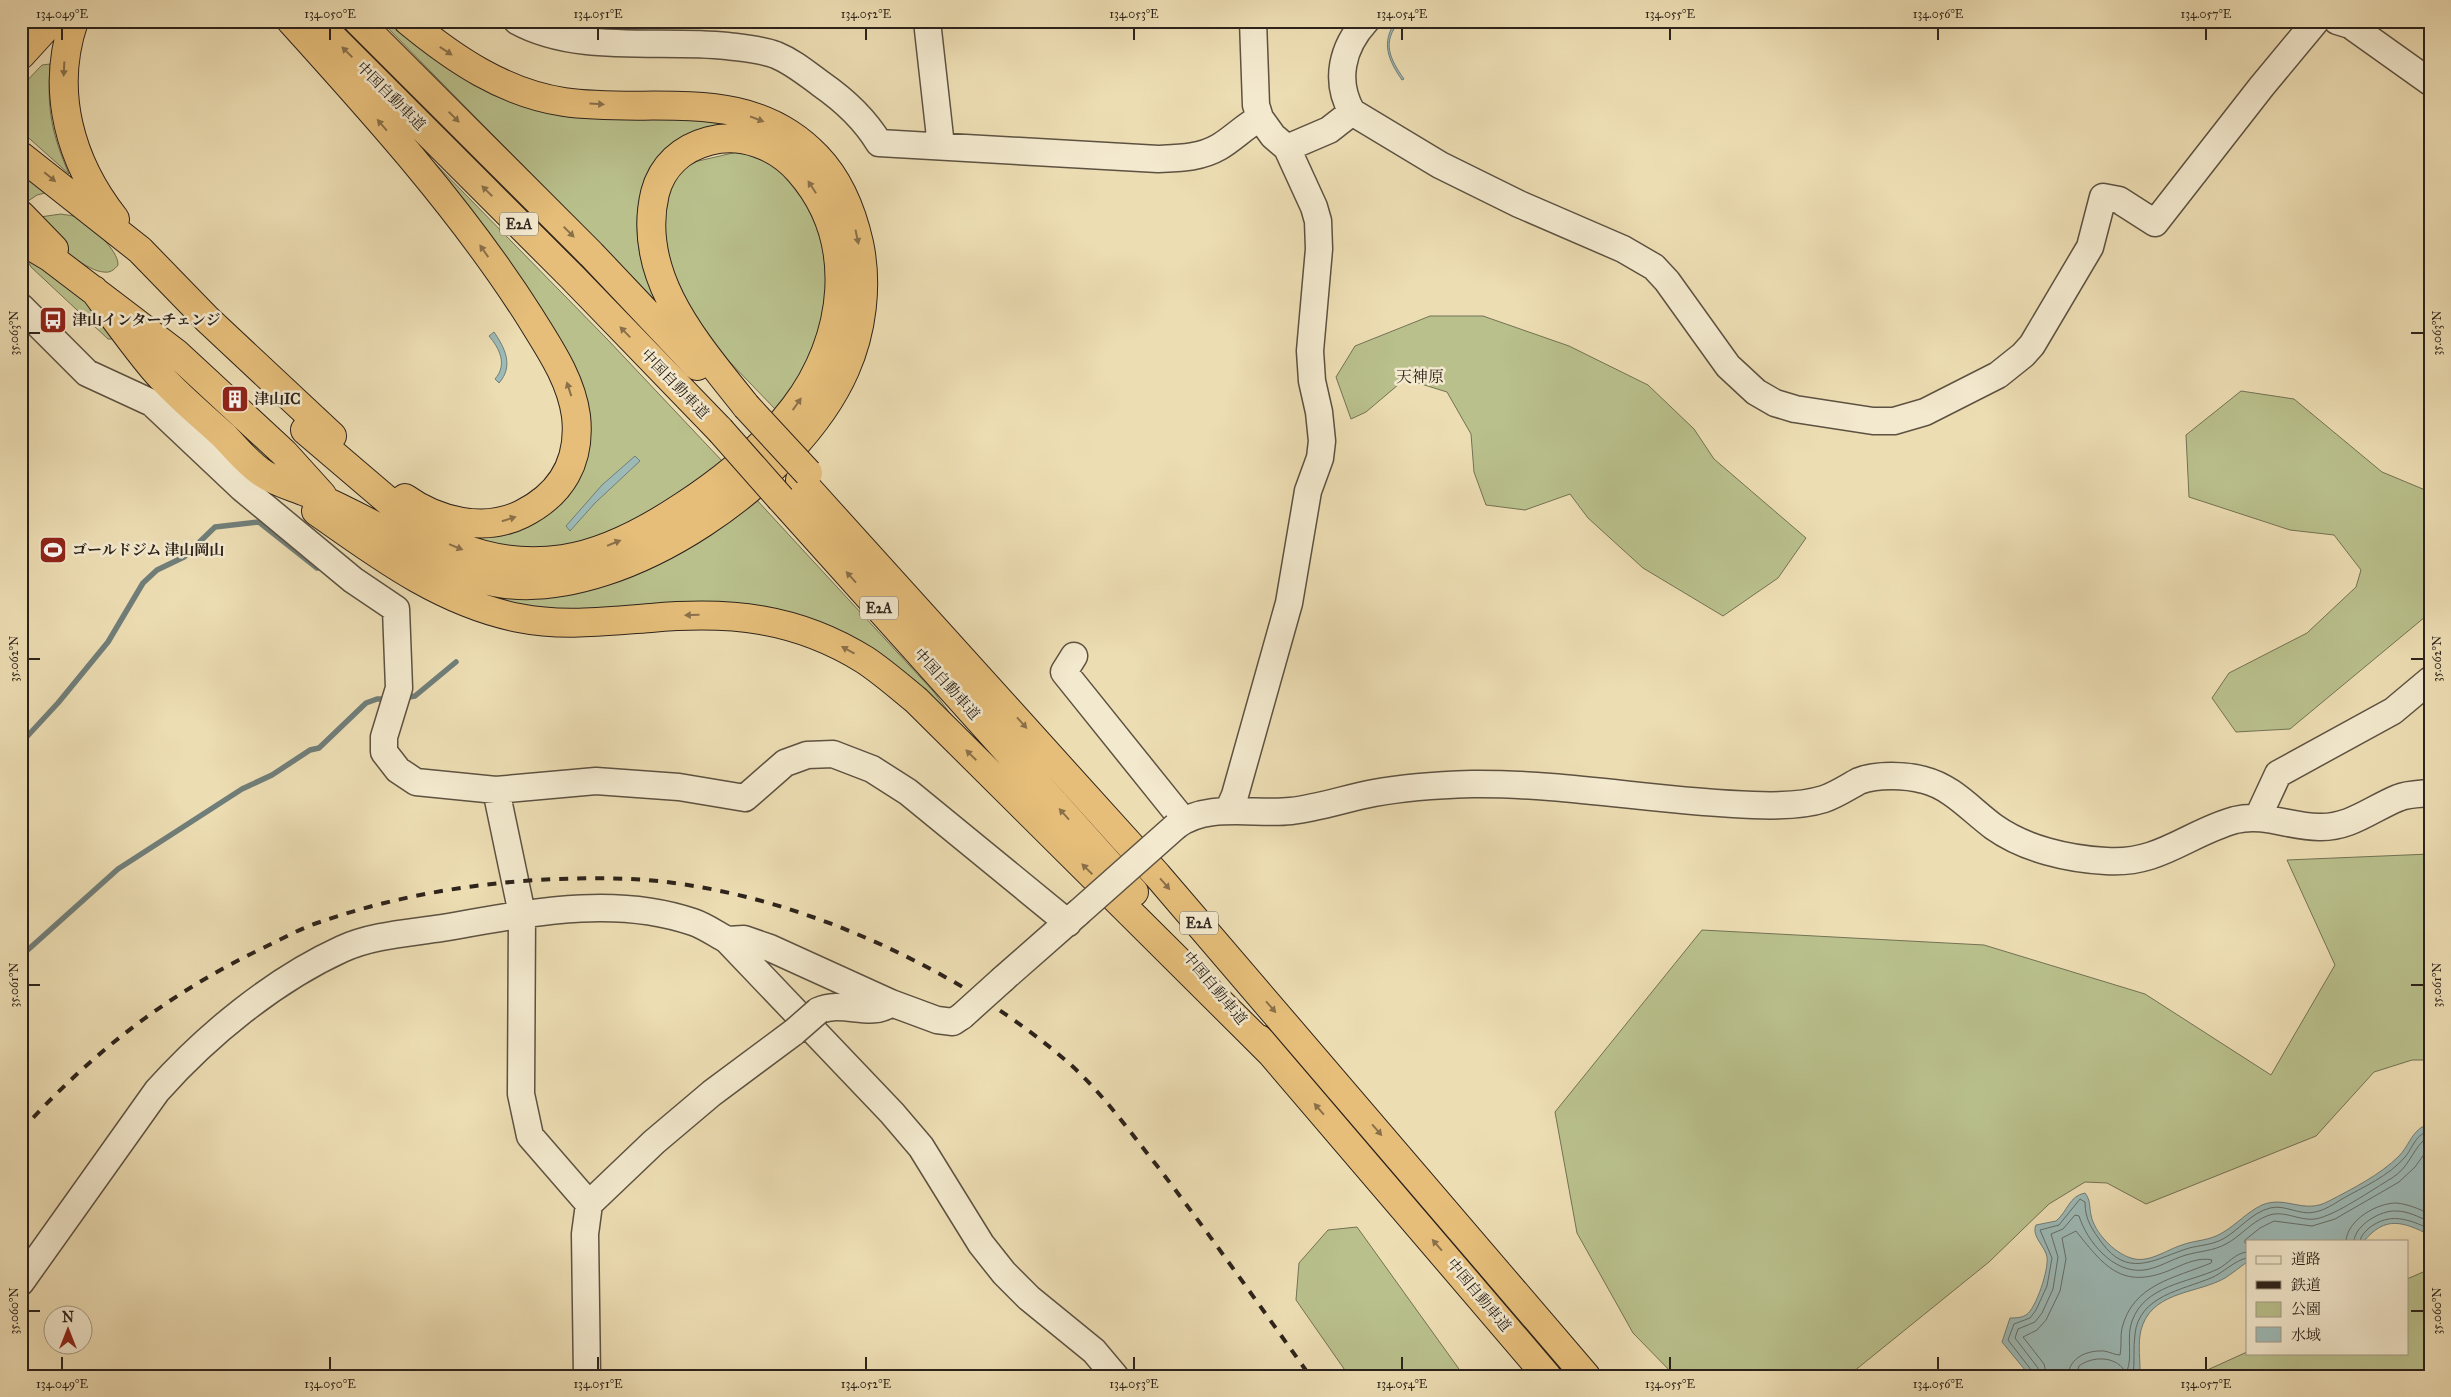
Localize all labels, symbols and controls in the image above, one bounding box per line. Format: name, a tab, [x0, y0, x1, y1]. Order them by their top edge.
text: 134.049°E	[36, 7, 88, 21]
text: 134.050°E	[304, 7, 356, 21]
text: 134.051°E	[573, 7, 623, 21]
text: 134.052°E	[841, 7, 892, 21]
text: 134.053°E	[1109, 7, 1159, 21]
text: 134.054°E	[1377, 7, 1428, 21]
text: 134.055°E	[1645, 7, 1695, 21]
text: 134.056°E	[1913, 7, 1964, 21]
text: 134.057°E	[2181, 7, 2232, 21]
one-way arrow	[341, 46, 353, 58]
one-way arrow	[439, 46, 453, 56]
street label: 中国自動車道	[353, 58, 429, 134]
one-way arrow	[60, 61, 68, 77]
one-way arrow	[589, 101, 605, 109]
one-way arrow	[448, 111, 460, 123]
one-way arrow	[750, 115, 765, 123]
one-way arrow	[377, 118, 388, 131]
one-way arrow	[43, 171, 56, 182]
one-way arrow	[807, 180, 816, 194]
one-way arrow	[481, 185, 493, 197]
road number: E2A	[500, 212, 538, 235]
one-way arrow	[563, 226, 575, 238]
one-way arrow	[854, 229, 862, 245]
one-way arrow	[479, 244, 489, 258]
bus stop icon: 津山インターチェンジ	[38, 305, 68, 335]
text: 35.063°N	[7, 310, 21, 356]
text: 35.063°N	[2430, 310, 2444, 356]
place label: 津山インターチェンジ	[72, 311, 221, 329]
one-way arrow	[619, 326, 631, 338]
street label: 中国自動車道	[637, 345, 713, 423]
district label: 天神原	[1396, 367, 1444, 386]
one-way arrow	[564, 381, 572, 396]
building icon: 津山IC	[220, 384, 250, 414]
place label: 津山IC	[254, 390, 300, 408]
one-way arrow	[792, 397, 802, 410]
one-way arrow	[501, 514, 516, 522]
sports icon: ゴールドジム 津山岡山	[38, 535, 68, 565]
one-way arrow	[607, 539, 622, 547]
place label: ゴールドジム 津山岡山	[72, 541, 224, 559]
one-way arrow	[449, 543, 464, 551]
one-way arrow	[845, 572, 857, 584]
road number: E2A	[860, 596, 898, 620]
one-way arrow	[683, 611, 699, 619]
text: 35.062°N	[7, 636, 21, 682]
text: 35.062°N	[2430, 636, 2444, 682]
street label: 中国自動車道	[910, 645, 984, 723]
one-way arrow	[841, 646, 854, 655]
one-way arrow	[1016, 717, 1028, 729]
one-way arrow	[966, 749, 978, 761]
one-way arrow	[1058, 808, 1069, 821]
one-way arrow	[1081, 864, 1093, 876]
one-way arrow	[1159, 877, 1171, 889]
road number: E2A	[1180, 911, 1218, 934]
street label: 中国自動車道	[1179, 948, 1251, 1028]
text: 35.061°N	[7, 963, 21, 1007]
text: 35.061°N	[2430, 963, 2444, 1007]
one-way arrow	[1265, 1001, 1276, 1013]
one-way arrow	[1313, 1103, 1325, 1115]
one-way arrow	[1371, 1124, 1382, 1136]
one-way arrow	[1431, 1239, 1442, 1252]
legend	[2246, 1240, 2408, 1354]
text: 道路	[2291, 1250, 2321, 1268]
street label: 中国自動車道	[1443, 1255, 1515, 1335]
text: 鉄道	[2291, 1276, 2321, 1294]
text: 35.060°N	[7, 1287, 21, 1335]
text: 35.060°N	[2430, 1287, 2444, 1335]
text: 公園	[2291, 1300, 2321, 1318]
north arrow	[42, 1304, 92, 1354]
text: N	[62, 1309, 74, 1326]
text: 水域	[2291, 1326, 2321, 1344]
text: 134.049°E	[36, 1377, 88, 1391]
text: 134.050°E	[304, 1377, 356, 1391]
text: 134.051°E	[573, 1377, 623, 1391]
text: 134.052°E	[841, 1377, 892, 1391]
text: 134.053°E	[1109, 1377, 1159, 1391]
text: 134.054°E	[1377, 1377, 1428, 1391]
text: 134.055°E	[1645, 1377, 1695, 1391]
text: 134.056°E	[1913, 1377, 1964, 1391]
text: 134.057°E	[2181, 1377, 2232, 1391]

